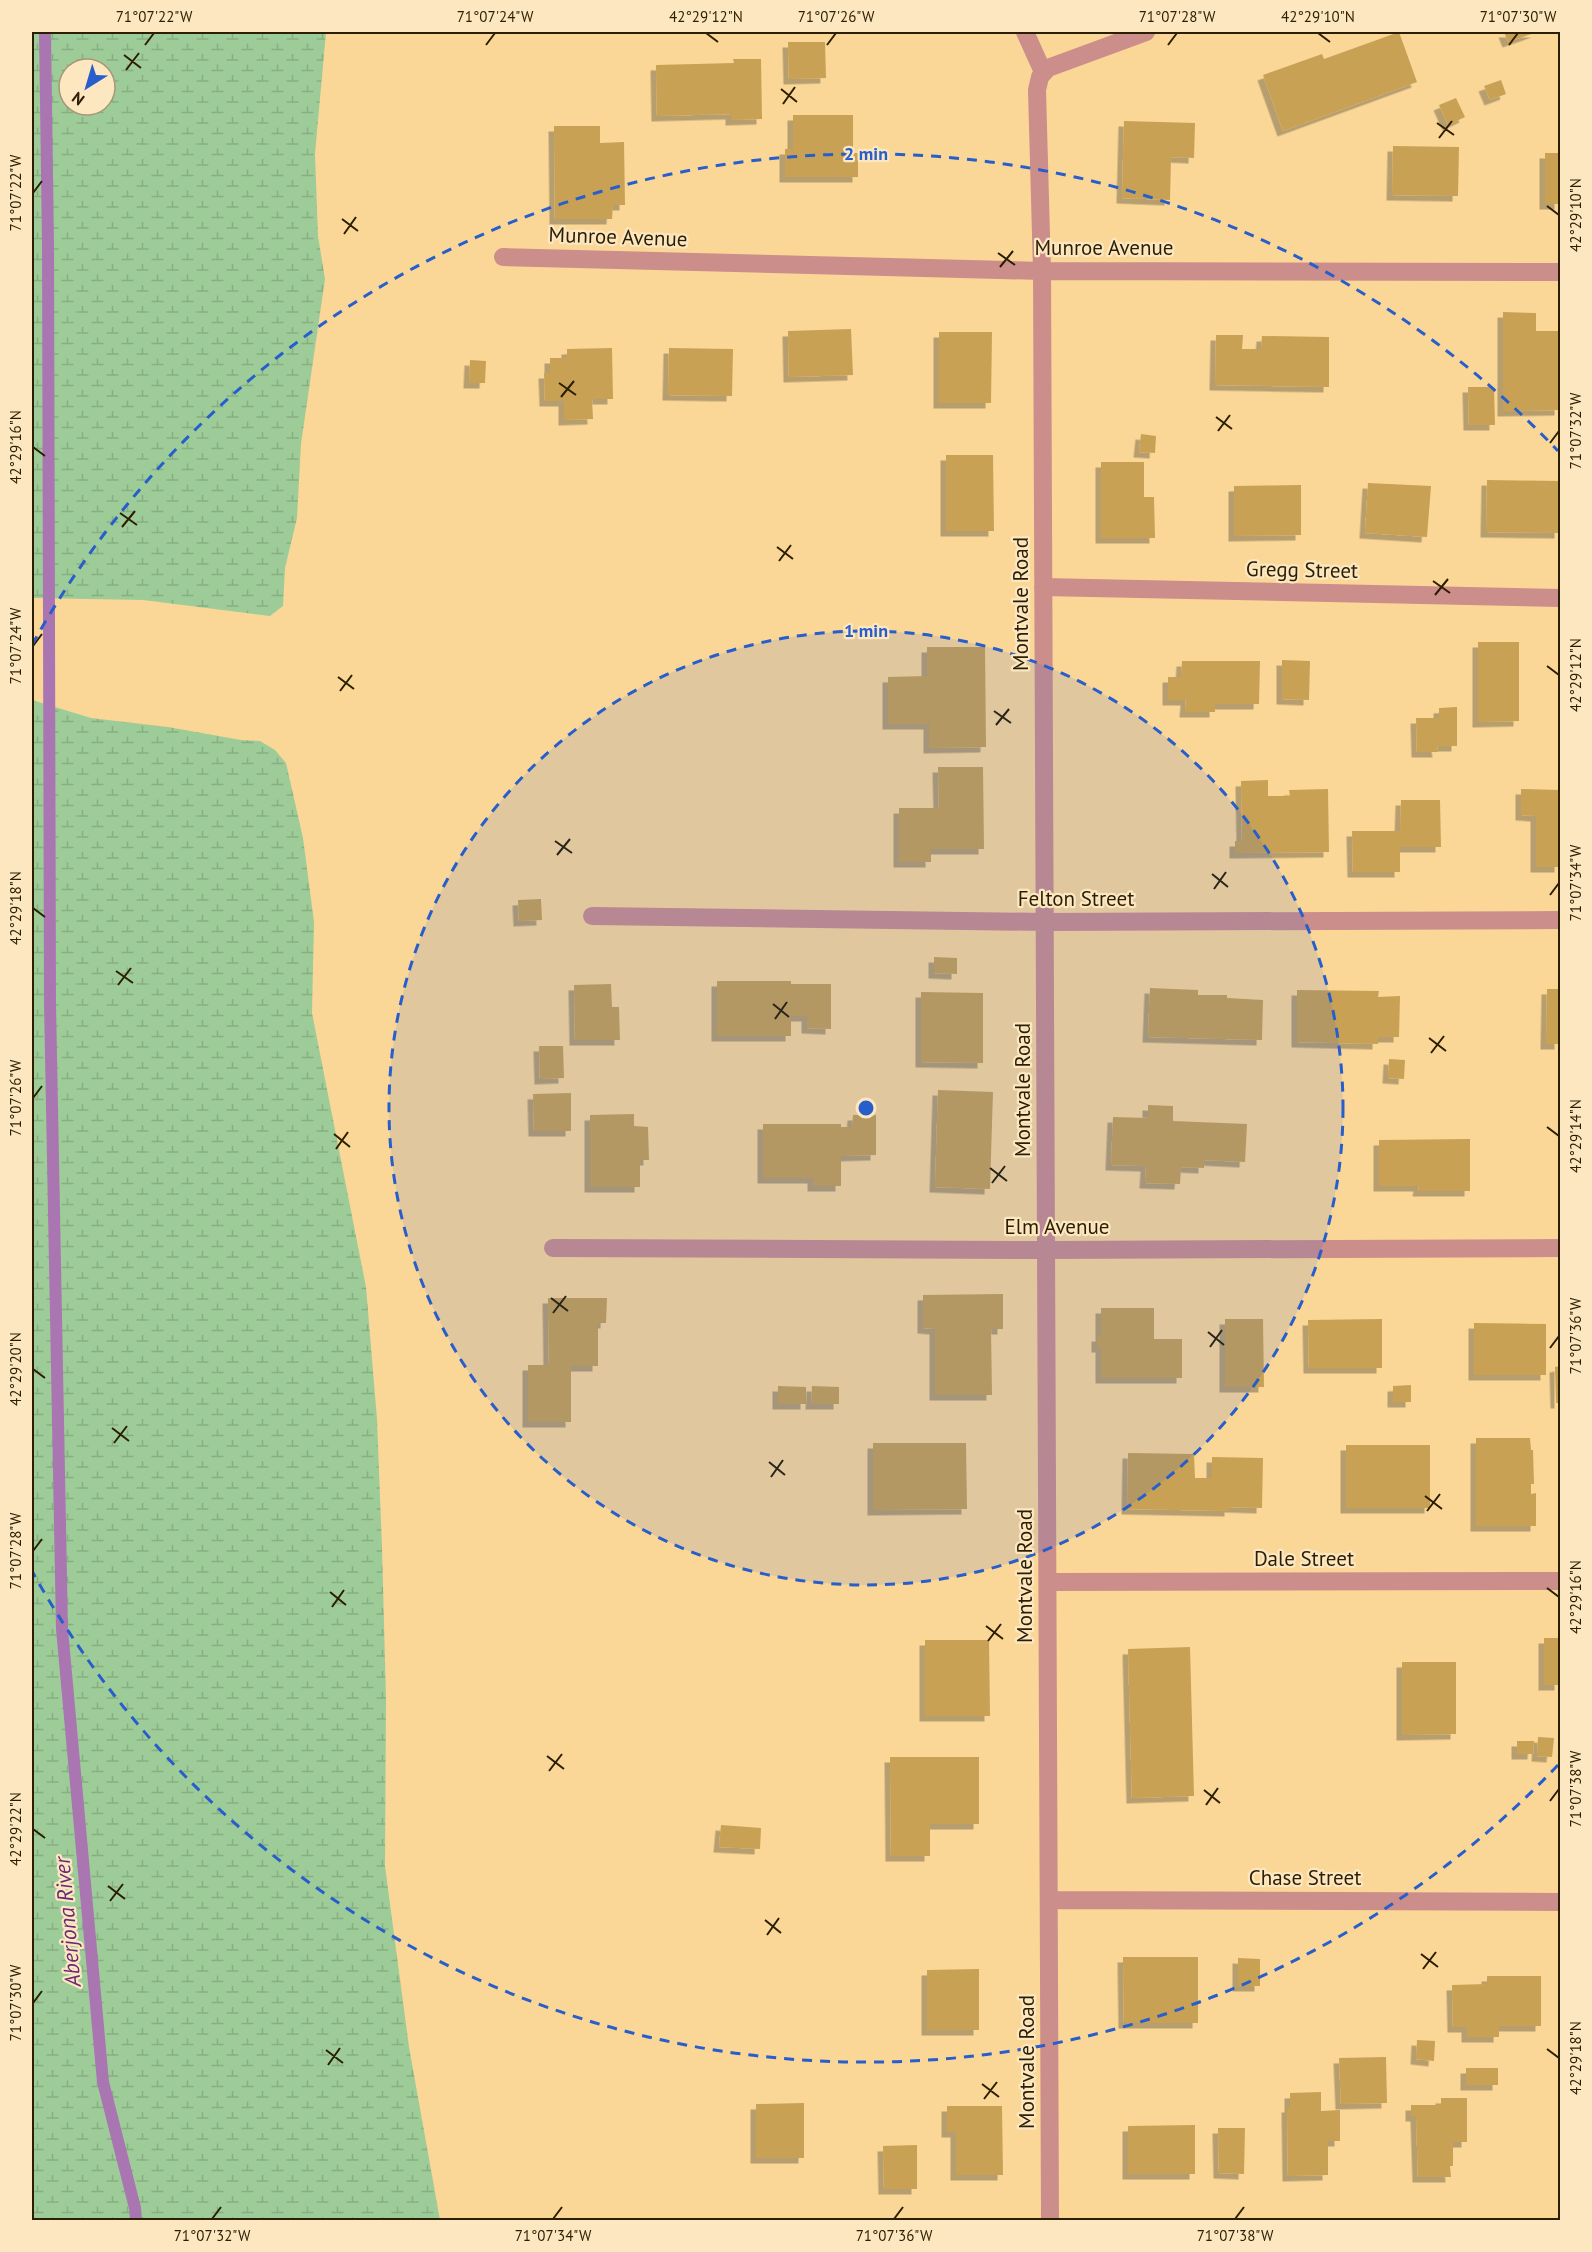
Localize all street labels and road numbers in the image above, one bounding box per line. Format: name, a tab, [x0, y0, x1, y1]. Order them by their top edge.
street label: Munroe Avenue	[548, 221, 688, 252]
street label: Munroe Avenue	[1035, 234, 1174, 261]
street label: Montvale Road	[1007, 537, 1034, 671]
street label: Gregg Street	[1246, 555, 1358, 584]
street label: Felton Street	[1018, 885, 1134, 912]
street label: Montvale Road	[1009, 1023, 1036, 1157]
street label: Elm Avenue	[1005, 1213, 1109, 1240]
street label: Montvale Road	[1011, 1509, 1038, 1643]
street label: Dale Street	[1254, 1545, 1354, 1572]
street label: Chase Street	[1249, 1864, 1361, 1891]
street label: Montvale Road	[1013, 1995, 1040, 2129]

